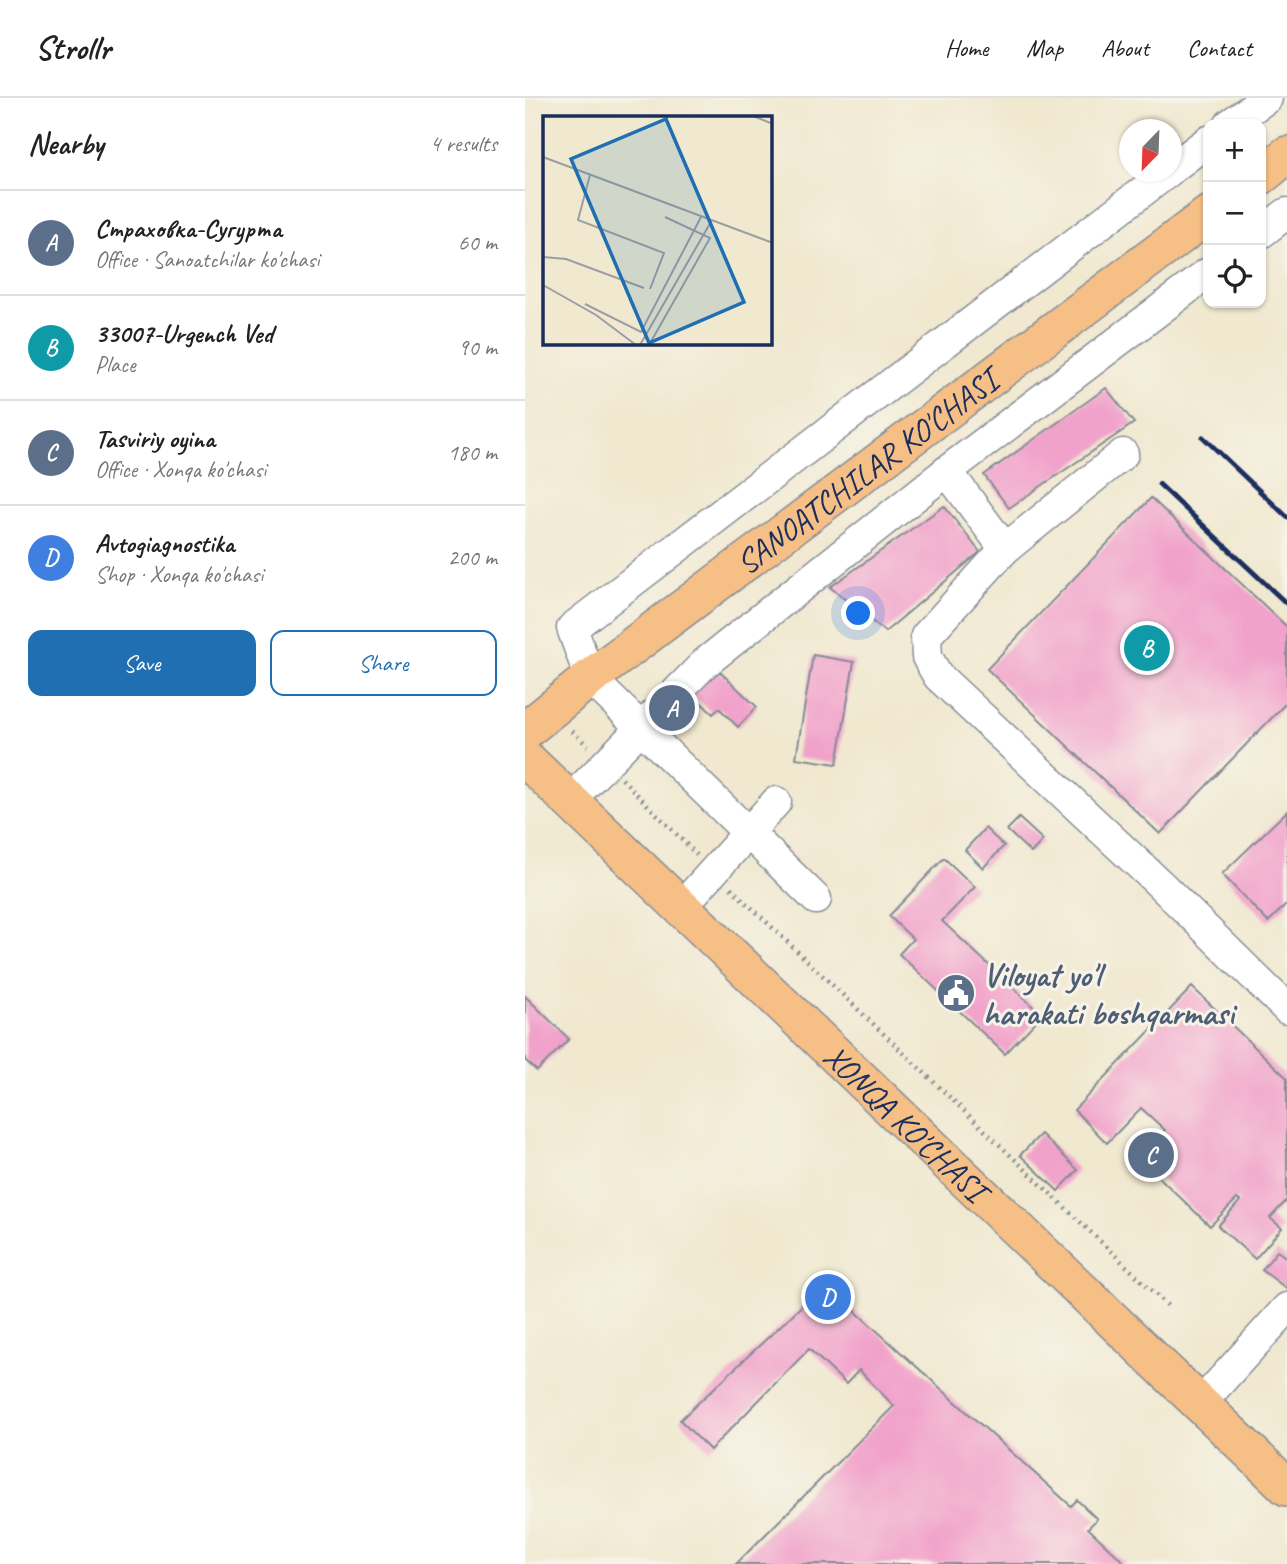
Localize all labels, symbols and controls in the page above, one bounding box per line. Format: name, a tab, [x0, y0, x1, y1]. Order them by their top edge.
text: Strollr	[35, 27, 110, 69]
text: Home	[945, 33, 988, 63]
text: Map	[1026, 33, 1063, 63]
text: About	[1101, 33, 1149, 63]
text: Contact	[1187, 33, 1252, 63]
inset map	[543, 116, 772, 345]
north arrow	[1119, 119, 1182, 182]
map controls	[1203, 119, 1266, 308]
button: +	[1203, 119, 1266, 182]
text: Nearby	[28, 125, 104, 163]
text: 4 results	[430, 129, 497, 158]
button: −	[1203, 182, 1266, 245]
text: Страховка-Сугурта	[95, 212, 282, 245]
text: A	[45, 228, 57, 257]
text: 60 m	[458, 228, 497, 257]
text: Office · Sanoatchilar ko'chasi	[95, 245, 320, 274]
button: locate	[1203, 245, 1266, 308]
text: 33007-Urgench Ved	[95, 317, 273, 350]
text: B	[45, 333, 57, 362]
text: 90 m	[458, 333, 497, 362]
text: Place	[95, 350, 135, 379]
street label: SANOATCHILAR KO'CHASI	[727, 356, 1012, 584]
text: Tasviriy oyina	[95, 422, 215, 455]
text: C	[46, 438, 56, 467]
text: 180 m	[448, 438, 497, 467]
text: Office · Xonqa ko'chasi	[95, 455, 266, 484]
text: Avtogiagnostika	[95, 527, 234, 560]
text: D	[44, 543, 58, 572]
text: 200 m	[448, 543, 497, 572]
text: Shop · Xonqa ko'chasi	[95, 560, 263, 589]
your location	[841, 596, 875, 630]
pin: B	[1124, 622, 1170, 674]
button: Save	[28, 630, 256, 696]
button: Share	[270, 630, 497, 696]
pin: A	[649, 682, 695, 734]
place label: Viloyat yo'l harakati boshqarmasi	[983, 954, 1238, 1034]
public building icon: Viloyat yo'l harakati boshqarmasi	[935, 972, 977, 1014]
street label: XONQA KO'CHASI	[815, 1035, 1000, 1215]
pin: C	[1128, 1129, 1174, 1181]
pin: D	[805, 1271, 851, 1323]

